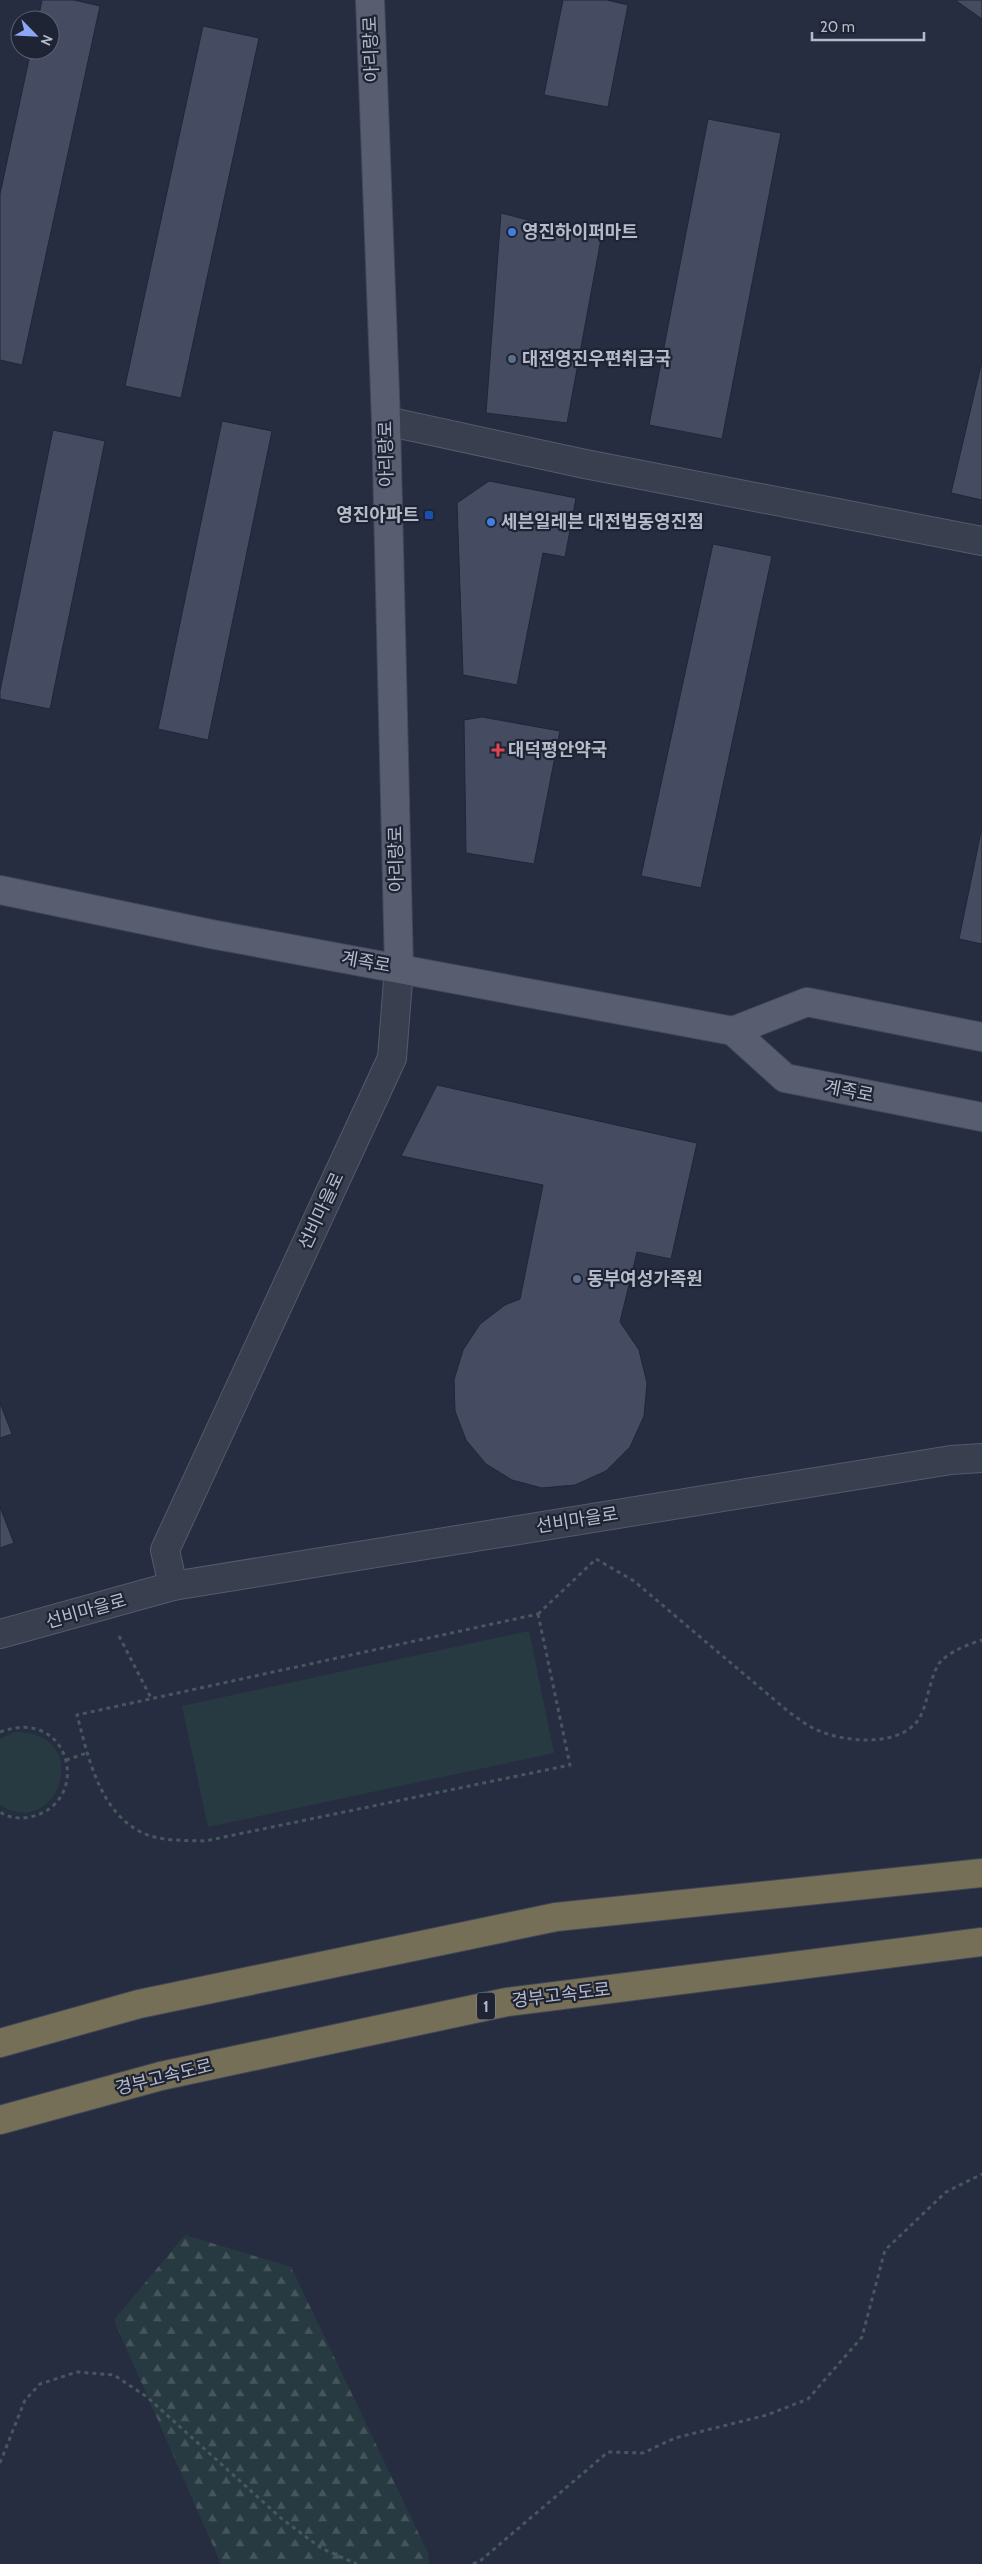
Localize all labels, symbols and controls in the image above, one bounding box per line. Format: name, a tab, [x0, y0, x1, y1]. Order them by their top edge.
north arrow	[10, 10, 60, 60]
scale bar	[812, 10, 924, 42]
street label: 아리랑로	[359, 16, 383, 82]
text: 20 m	[820, 18, 855, 36]
text: N	[37, 32, 57, 48]
place label: 영진하이퍼마트	[522, 221, 638, 243]
marker: 영진하이퍼마트	[506, 226, 518, 238]
place label: 대전영진우편취급국	[522, 348, 671, 370]
marker: 대전영진우편취급국	[506, 353, 518, 365]
street label: 아리랑로	[374, 421, 398, 487]
place label: 영진아파트	[336, 504, 419, 526]
marker: 영진아파트	[423, 509, 435, 521]
place label: 세븐일레븐 대전법동영진점	[501, 511, 704, 533]
marker: 세븐일레븐 대전법동영진점	[485, 516, 497, 528]
place label: 대덕평안약국	[508, 739, 607, 761]
marker: 대덕평안약국	[492, 744, 504, 756]
street label: 아리랑로	[384, 826, 408, 892]
street label: 계족로	[340, 947, 392, 977]
street label: 계족로	[823, 1075, 875, 1107]
street label: 선비마을로	[294, 1169, 348, 1253]
place label: 동부여성가족원	[587, 1268, 703, 1290]
marker: 동부여성가족원	[571, 1273, 583, 1285]
street label: 선비마을로	[534, 1503, 620, 1537]
street label: 선비마을로	[43, 1589, 129, 1633]
street label: 경부고속도로	[510, 1978, 612, 2012]
road number: 1	[477, 1992, 495, 2020]
street label: 경부고속도로	[113, 2054, 215, 2100]

